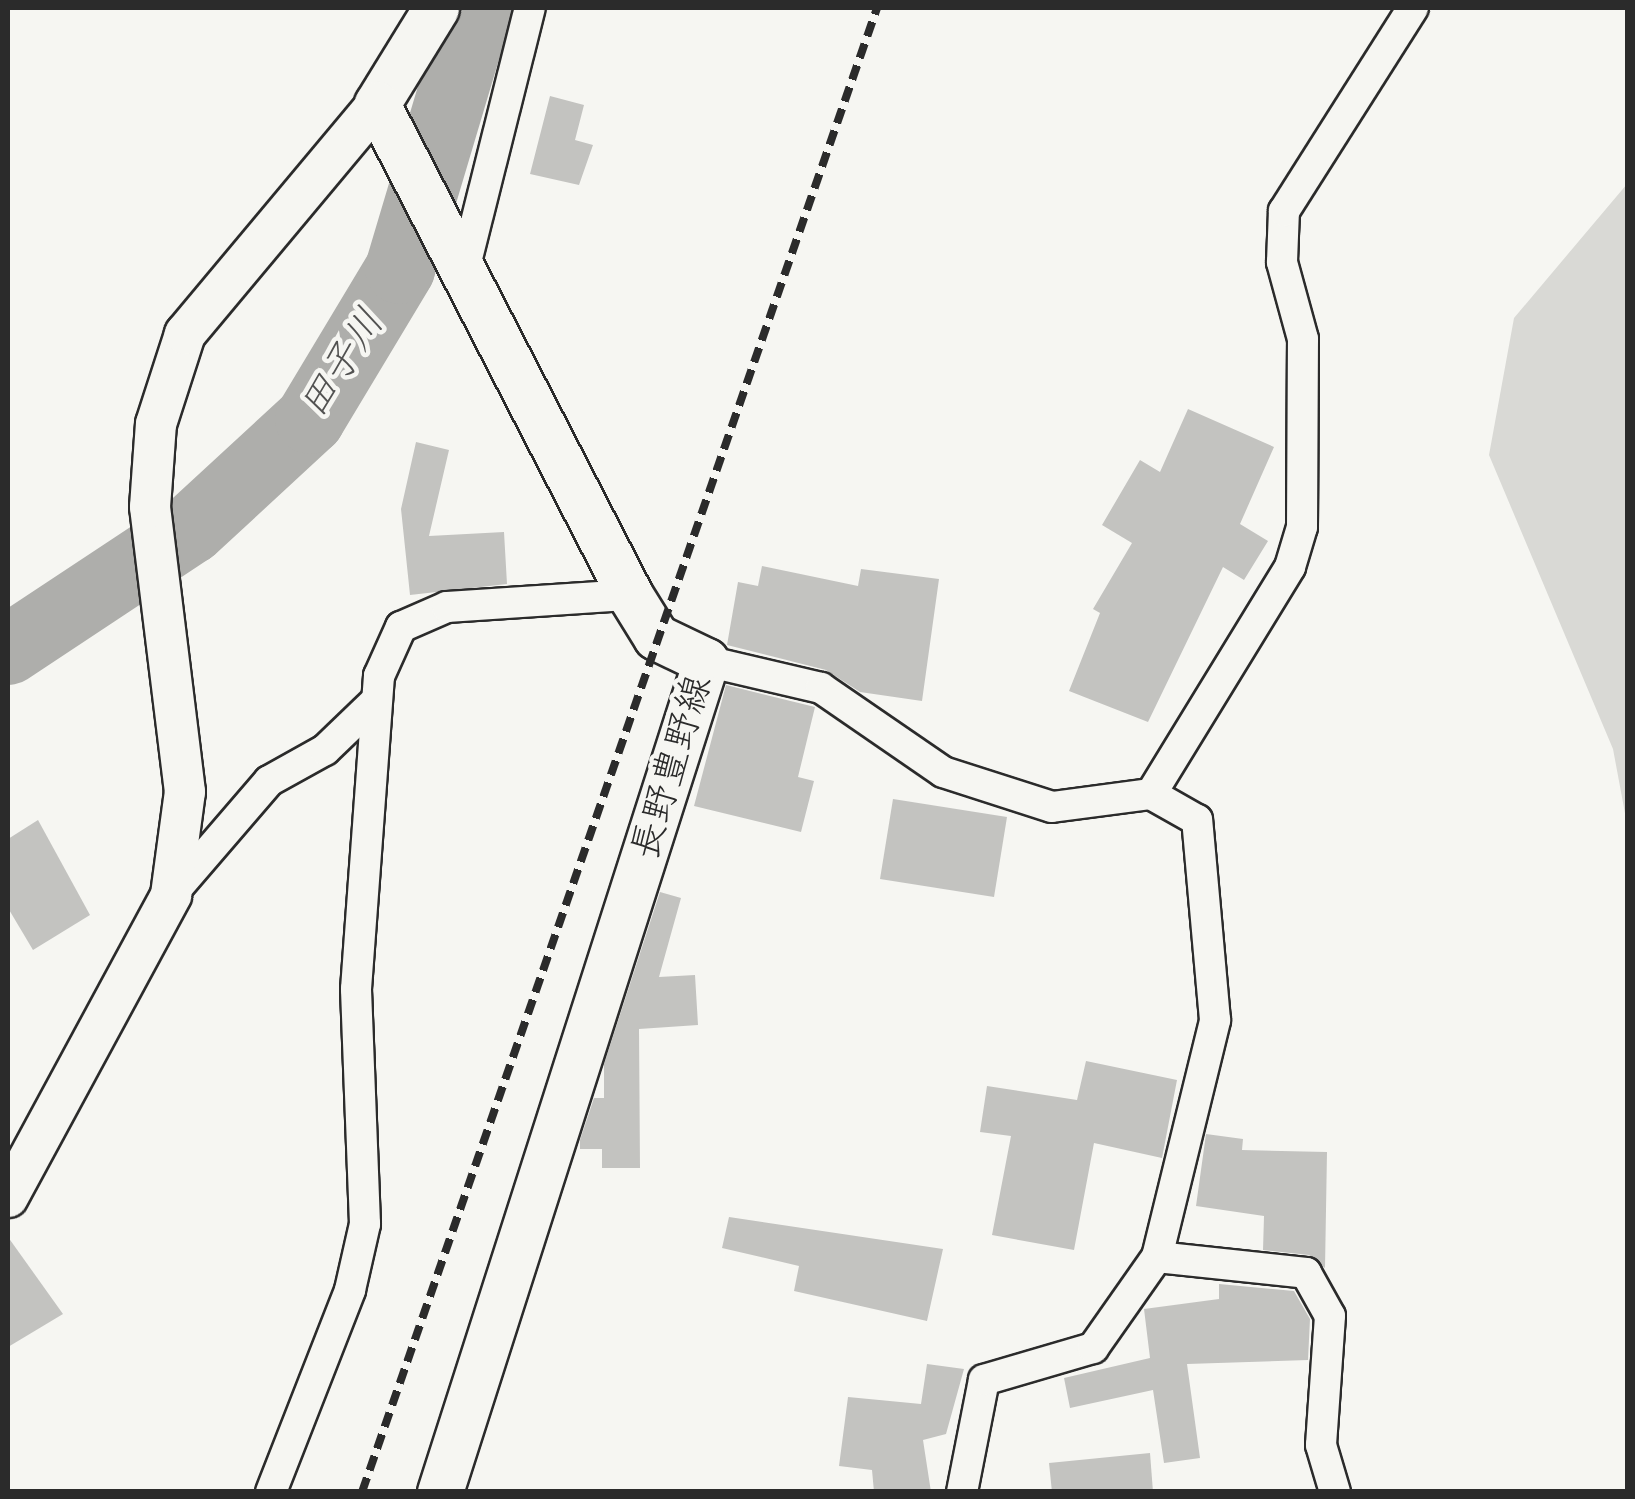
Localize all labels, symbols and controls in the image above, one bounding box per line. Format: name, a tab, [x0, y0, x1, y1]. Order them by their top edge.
water label: 田子川	[288, 300, 394, 426]
street label: 長野豊野線	[621, 669, 721, 865]

